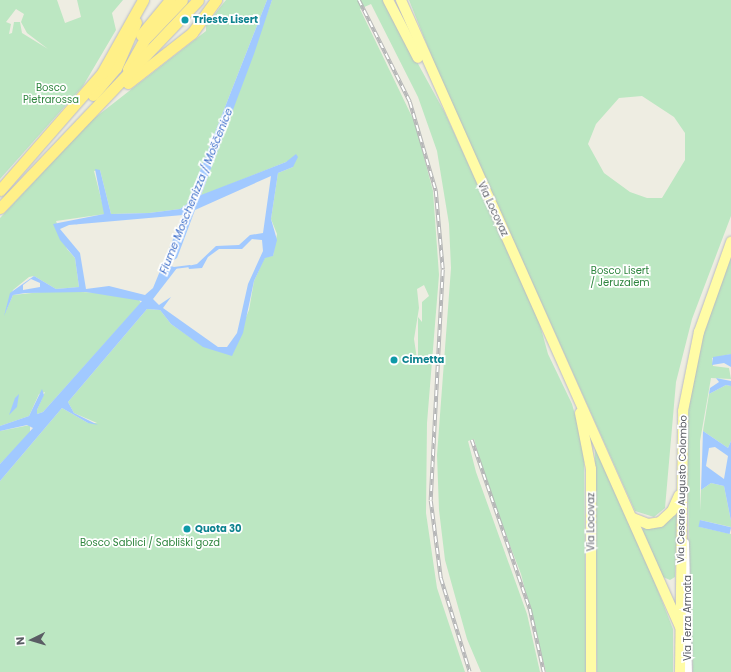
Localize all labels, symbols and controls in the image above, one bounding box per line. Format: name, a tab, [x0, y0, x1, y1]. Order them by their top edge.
place label: Trieste Lisert	[193, 14, 258, 26]
marker: Trieste Lisert	[180, 15, 190, 25]
park label: Bosco Pietrarossa	[23, 81, 79, 104]
water label: Fiume Moschenizza / Moščenice	[157, 106, 235, 276]
street label: Via Locovaz	[475, 180, 511, 238]
park label: Bosco Lisert / Jeruzalem	[590, 264, 650, 288]
place label: Cimetta	[402, 354, 444, 366]
marker: Cimetta	[389, 355, 399, 365]
street label: Via Cesare Augusto Colombo	[675, 415, 689, 563]
street label: Via Locovaz	[585, 493, 597, 551]
place label: Quota 30	[195, 523, 242, 535]
marker: Quota 30	[182, 524, 192, 534]
park label: Bosco Sablici / Sabliški gozd	[80, 537, 220, 549]
street label: Via Terza Armata	[682, 575, 694, 661]
north arrow	[12, 620, 52, 660]
text: N	[12, 636, 28, 646]

